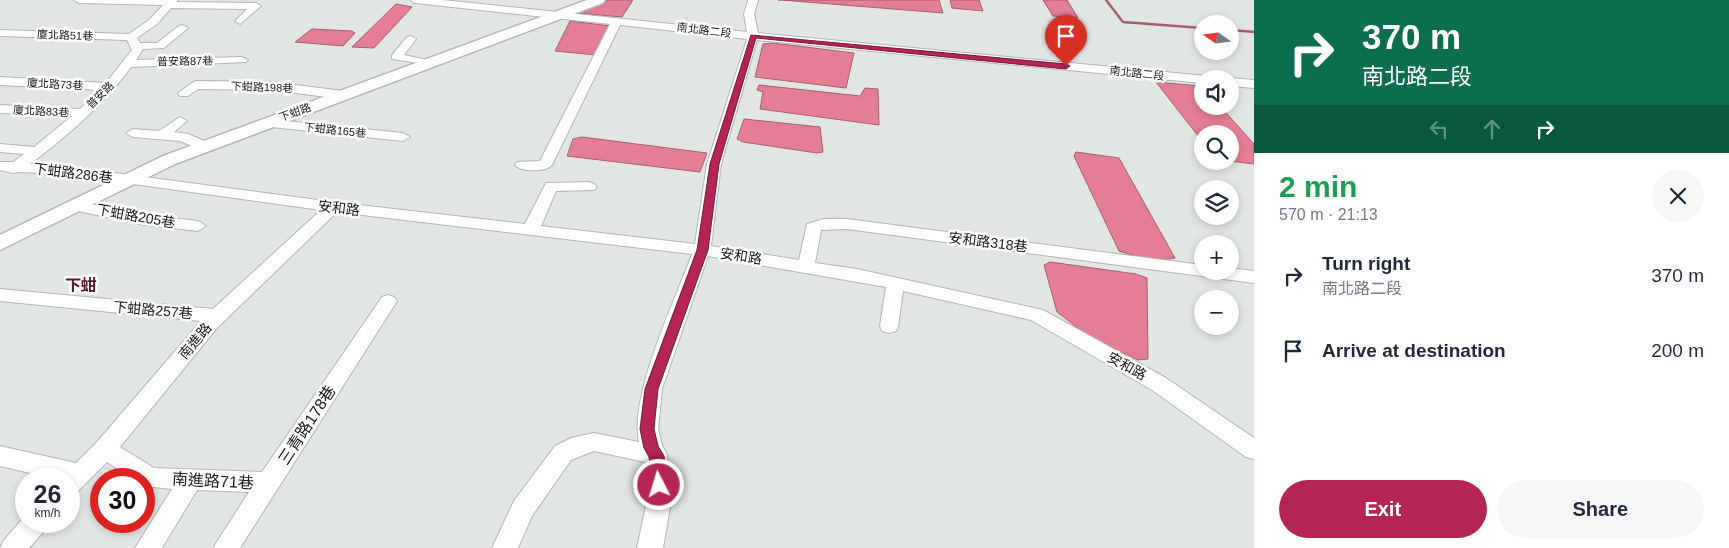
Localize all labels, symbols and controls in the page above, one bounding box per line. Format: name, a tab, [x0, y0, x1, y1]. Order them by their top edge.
pin	[1045, 15, 1087, 66]
north arrow	[1194, 15, 1239, 60]
map controls	[1194, 15, 1239, 335]
text: 370 m	[1362, 17, 1461, 56]
icon: right	[1279, 20, 1344, 85]
street label: 南北路二段	[676, 21, 732, 39]
icon: arrive	[1052, 22, 1080, 50]
street label: 廈北路51巷	[37, 28, 93, 42]
street label: 普安路87巷	[157, 55, 213, 67]
street label: 南北路二段	[1109, 64, 1165, 82]
text: 南北路二段	[1362, 64, 1472, 89]
button: sound	[1194, 70, 1239, 115]
street label: 廈北路73巷	[27, 77, 83, 91]
street label: 普安路	[84, 79, 116, 111]
street label: 下蚶路198巷	[231, 80, 293, 94]
street label: 下蚶路	[277, 101, 313, 123]
street label: 廈北路83巷	[13, 104, 69, 118]
icon: left	[1425, 115, 1453, 143]
icon: ahead	[1478, 115, 1506, 143]
icon: right	[1531, 115, 1559, 143]
street label: 下蚶路165巷	[303, 121, 367, 139]
button: search	[1194, 125, 1239, 170]
street label: 下蚶路286巷	[33, 160, 113, 186]
text: 2 min	[1279, 170, 1357, 203]
button: close	[1652, 170, 1704, 222]
button: layers	[1194, 180, 1239, 225]
street label: 安和路	[317, 198, 361, 218]
street label: 下蚶路205巷	[96, 201, 176, 231]
text: 570 m · 21:13	[1279, 206, 1378, 223]
street label: 安和路318巷	[948, 229, 1028, 255]
button: +	[1194, 235, 1239, 280]
street label: 安和路	[719, 245, 763, 267]
text: Turn right	[1322, 253, 1410, 274]
icon: right	[1279, 262, 1307, 290]
text: 370 m	[1651, 265, 1704, 286]
district label: 下蚶	[65, 276, 97, 294]
text: 南北路二段	[1322, 280, 1402, 297]
button: −	[1194, 290, 1239, 335]
street label: 下蚶路257巷	[113, 299, 193, 321]
street label: 南進路	[175, 320, 215, 362]
icon: arrive	[1279, 337, 1307, 365]
text: Arrive at destination	[1322, 340, 1506, 361]
text: 200 m	[1651, 340, 1704, 361]
street label: 安和路	[1105, 349, 1149, 383]
street label: 三青路178巷	[275, 382, 339, 468]
position arrow	[632, 458, 684, 510]
speed limit sign: 30	[90, 468, 155, 533]
street label: 南進路71巷	[172, 470, 254, 492]
text: 26	[34, 480, 61, 508]
button: Exit	[1279, 480, 1487, 538]
button: Share	[1497, 480, 1704, 538]
text: km/h	[34, 506, 61, 520]

